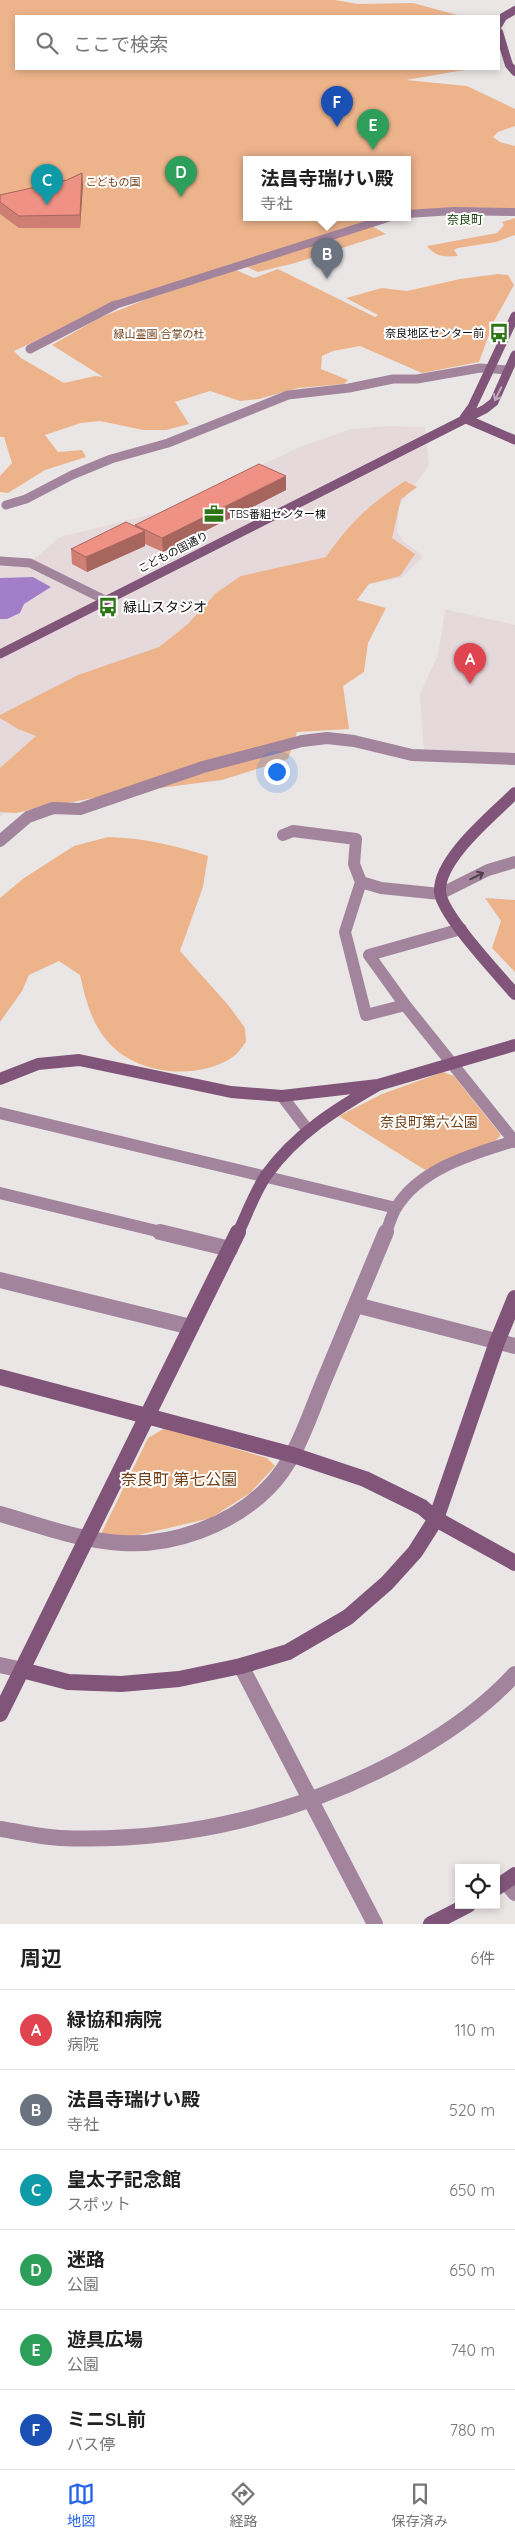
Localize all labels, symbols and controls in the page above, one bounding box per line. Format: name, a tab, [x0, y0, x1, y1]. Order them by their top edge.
search box	[15, 15, 500, 70]
icon: search	[33, 29, 61, 57]
text: ここで検索	[73, 32, 168, 56]
pin: F	[321, 86, 353, 127]
pin: E	[357, 109, 389, 150]
pin: D	[165, 156, 197, 197]
popup	[243, 156, 411, 221]
pin: C	[31, 164, 63, 205]
text: 法昌寺瑞けい殿	[260, 166, 394, 190]
park label: こどもの国	[86, 175, 141, 189]
text: 寺社	[260, 193, 293, 213]
district label: 奈良町	[447, 212, 483, 227]
pin: B	[311, 238, 343, 279]
bus stop icon: 奈良地区センター前	[488, 322, 510, 344]
place label: 奈良地区センター前	[385, 326, 484, 340]
park label: 緑山霊園 合掌の杜	[113, 327, 205, 341]
one-way arrow	[492, 386, 502, 401]
office icon: TBS番組センター棟	[203, 503, 225, 525]
place label: TBS番組センター棟	[229, 507, 326, 521]
street label: こどもの国通り	[136, 528, 210, 576]
bus stop icon: 緑山スタジオ	[97, 596, 119, 618]
place label: 緑山スタジオ	[123, 598, 207, 616]
pin: A	[454, 643, 486, 684]
your location	[264, 759, 290, 785]
one-way arrow	[469, 870, 484, 880]
park label: 奈良町第六公園	[380, 1113, 478, 1131]
park label: 奈良町 第七公園	[121, 1469, 237, 1489]
map controls	[455, 1864, 500, 1909]
button: locate	[455, 1864, 500, 1909]
text: 周辺	[20, 1945, 62, 1971]
text: 6件	[470, 1948, 495, 1968]
text: 緑協和病院	[67, 2007, 162, 2031]
text: A	[31, 2020, 41, 2040]
text: 110 m	[455, 2020, 495, 2040]
text: 病院	[67, 2034, 99, 2054]
text: 法昌寺瑞けい殿	[67, 2087, 200, 2111]
text: B	[31, 2100, 41, 2120]
text: 520 m	[449, 2100, 495, 2120]
text: 寺社	[67, 2114, 99, 2134]
text: 皇太子記念館	[67, 2167, 181, 2191]
text: C	[31, 2180, 41, 2200]
text: 650 m	[449, 2180, 495, 2200]
text: スポット	[67, 2194, 131, 2214]
text: 迷路	[67, 2247, 105, 2271]
text: D	[30, 2260, 42, 2280]
text: 650 m	[449, 2260, 495, 2280]
text: 公園	[67, 2274, 99, 2294]
text: 遊具広場	[67, 2327, 143, 2351]
text: E	[31, 2340, 41, 2360]
text: 740 m	[451, 2340, 495, 2360]
text: 公園	[67, 2354, 99, 2374]
text: ミニSL前	[67, 2407, 146, 2431]
text: F	[32, 2420, 41, 2440]
text: 780 m	[450, 2420, 495, 2440]
text: バス停	[67, 2434, 115, 2454]
tab: 地図	[67, 2480, 95, 2530]
tab: 経路	[229, 2480, 257, 2530]
tab: 保存済み	[392, 2480, 448, 2530]

